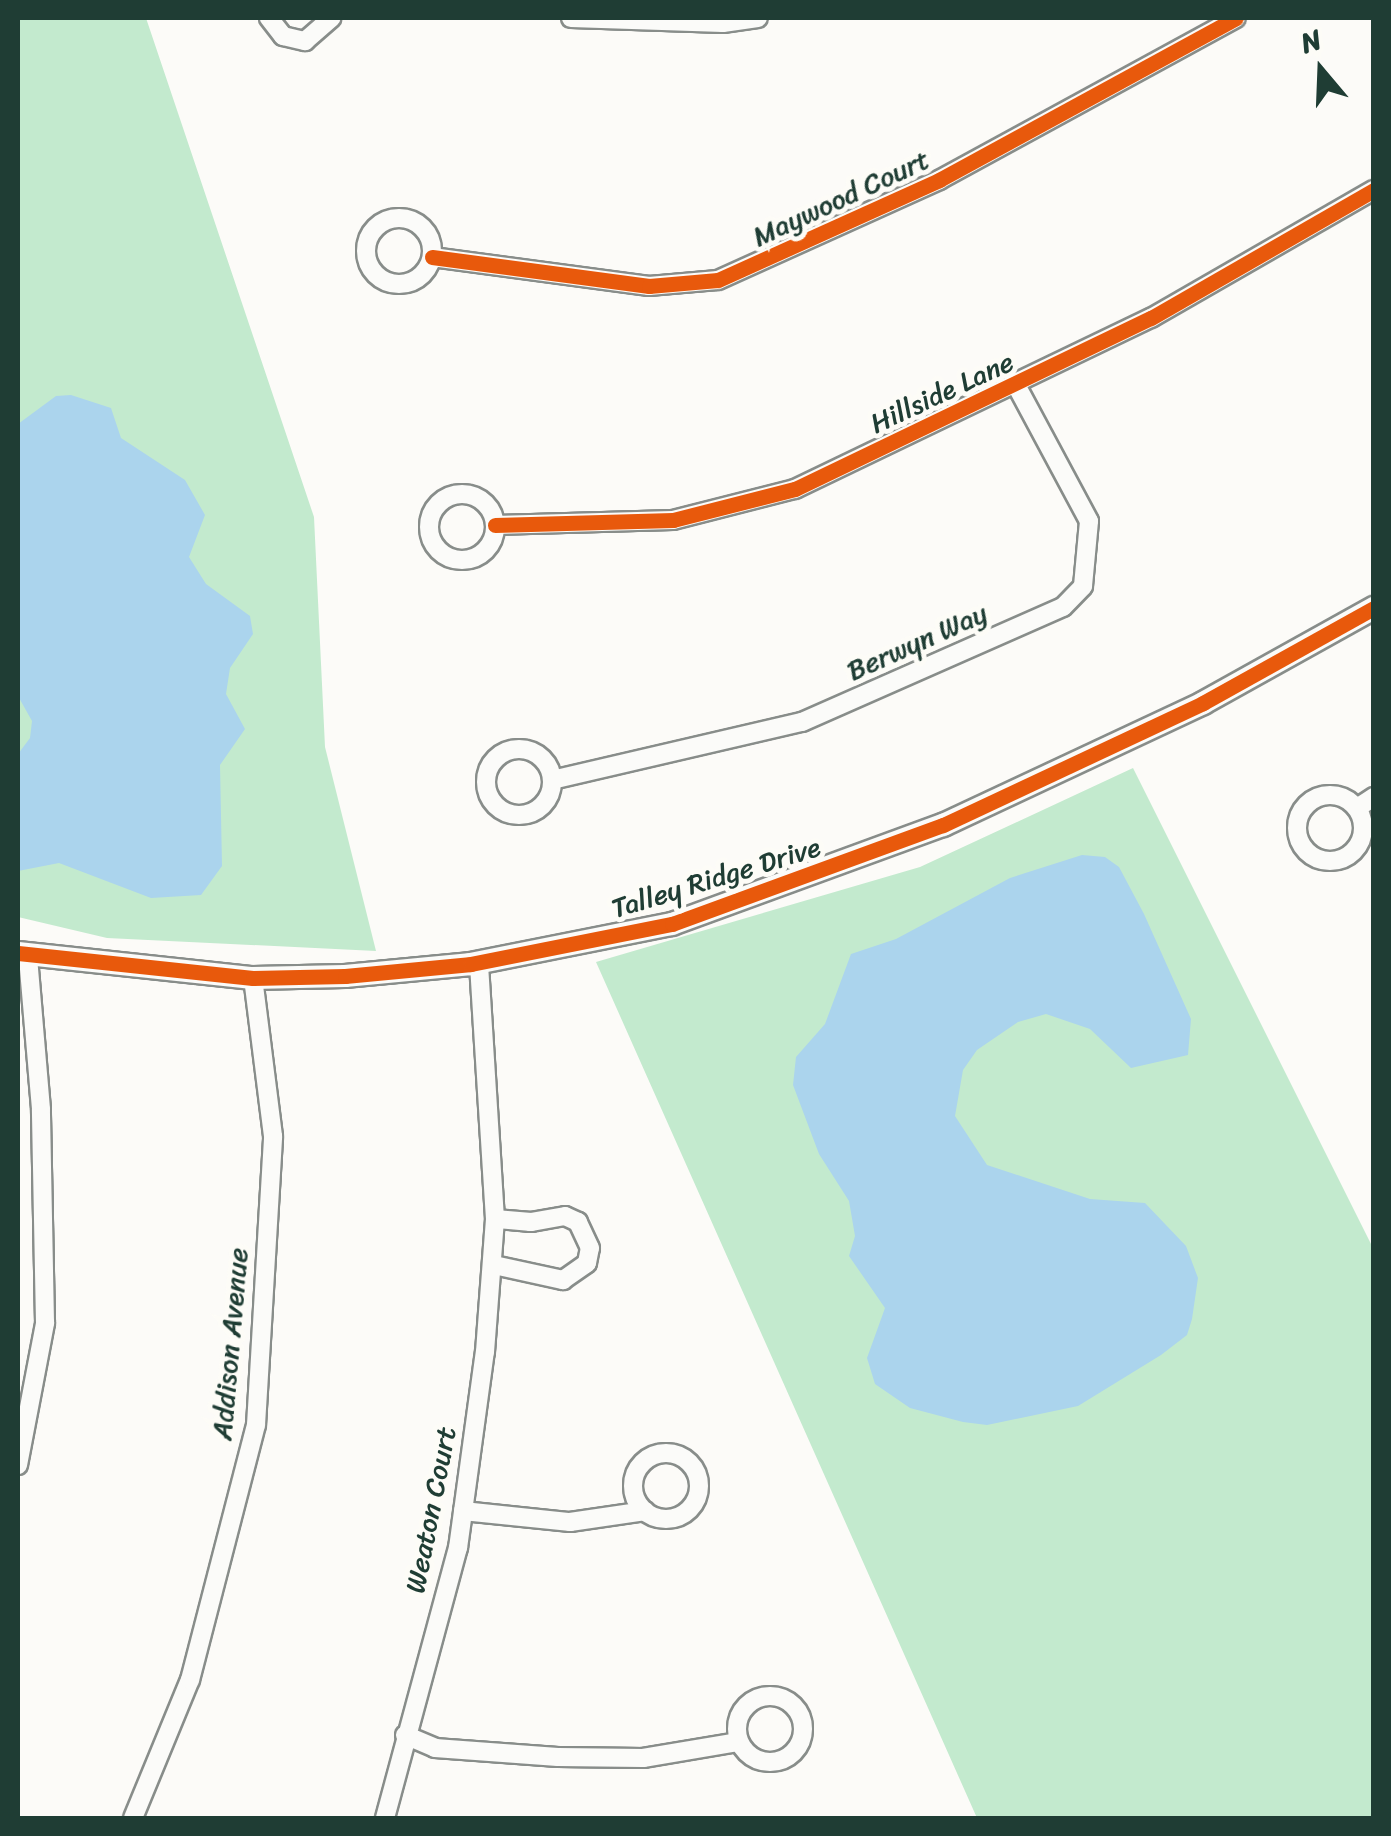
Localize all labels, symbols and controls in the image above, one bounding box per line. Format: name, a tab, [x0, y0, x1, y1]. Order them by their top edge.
text: N	[1294, 15, 1328, 67]
north arrow	[1271, 20, 1371, 120]
street label: Maywood Court	[747, 142, 935, 254]
street label: Hillside Lane	[865, 345, 1019, 441]
street label: Berwyn Way	[842, 596, 992, 688]
street label: Talley Ridge Drive	[607, 830, 825, 926]
street label: Addison Avenue	[205, 1246, 255, 1442]
street label: Weaton Court	[398, 1424, 464, 1596]

